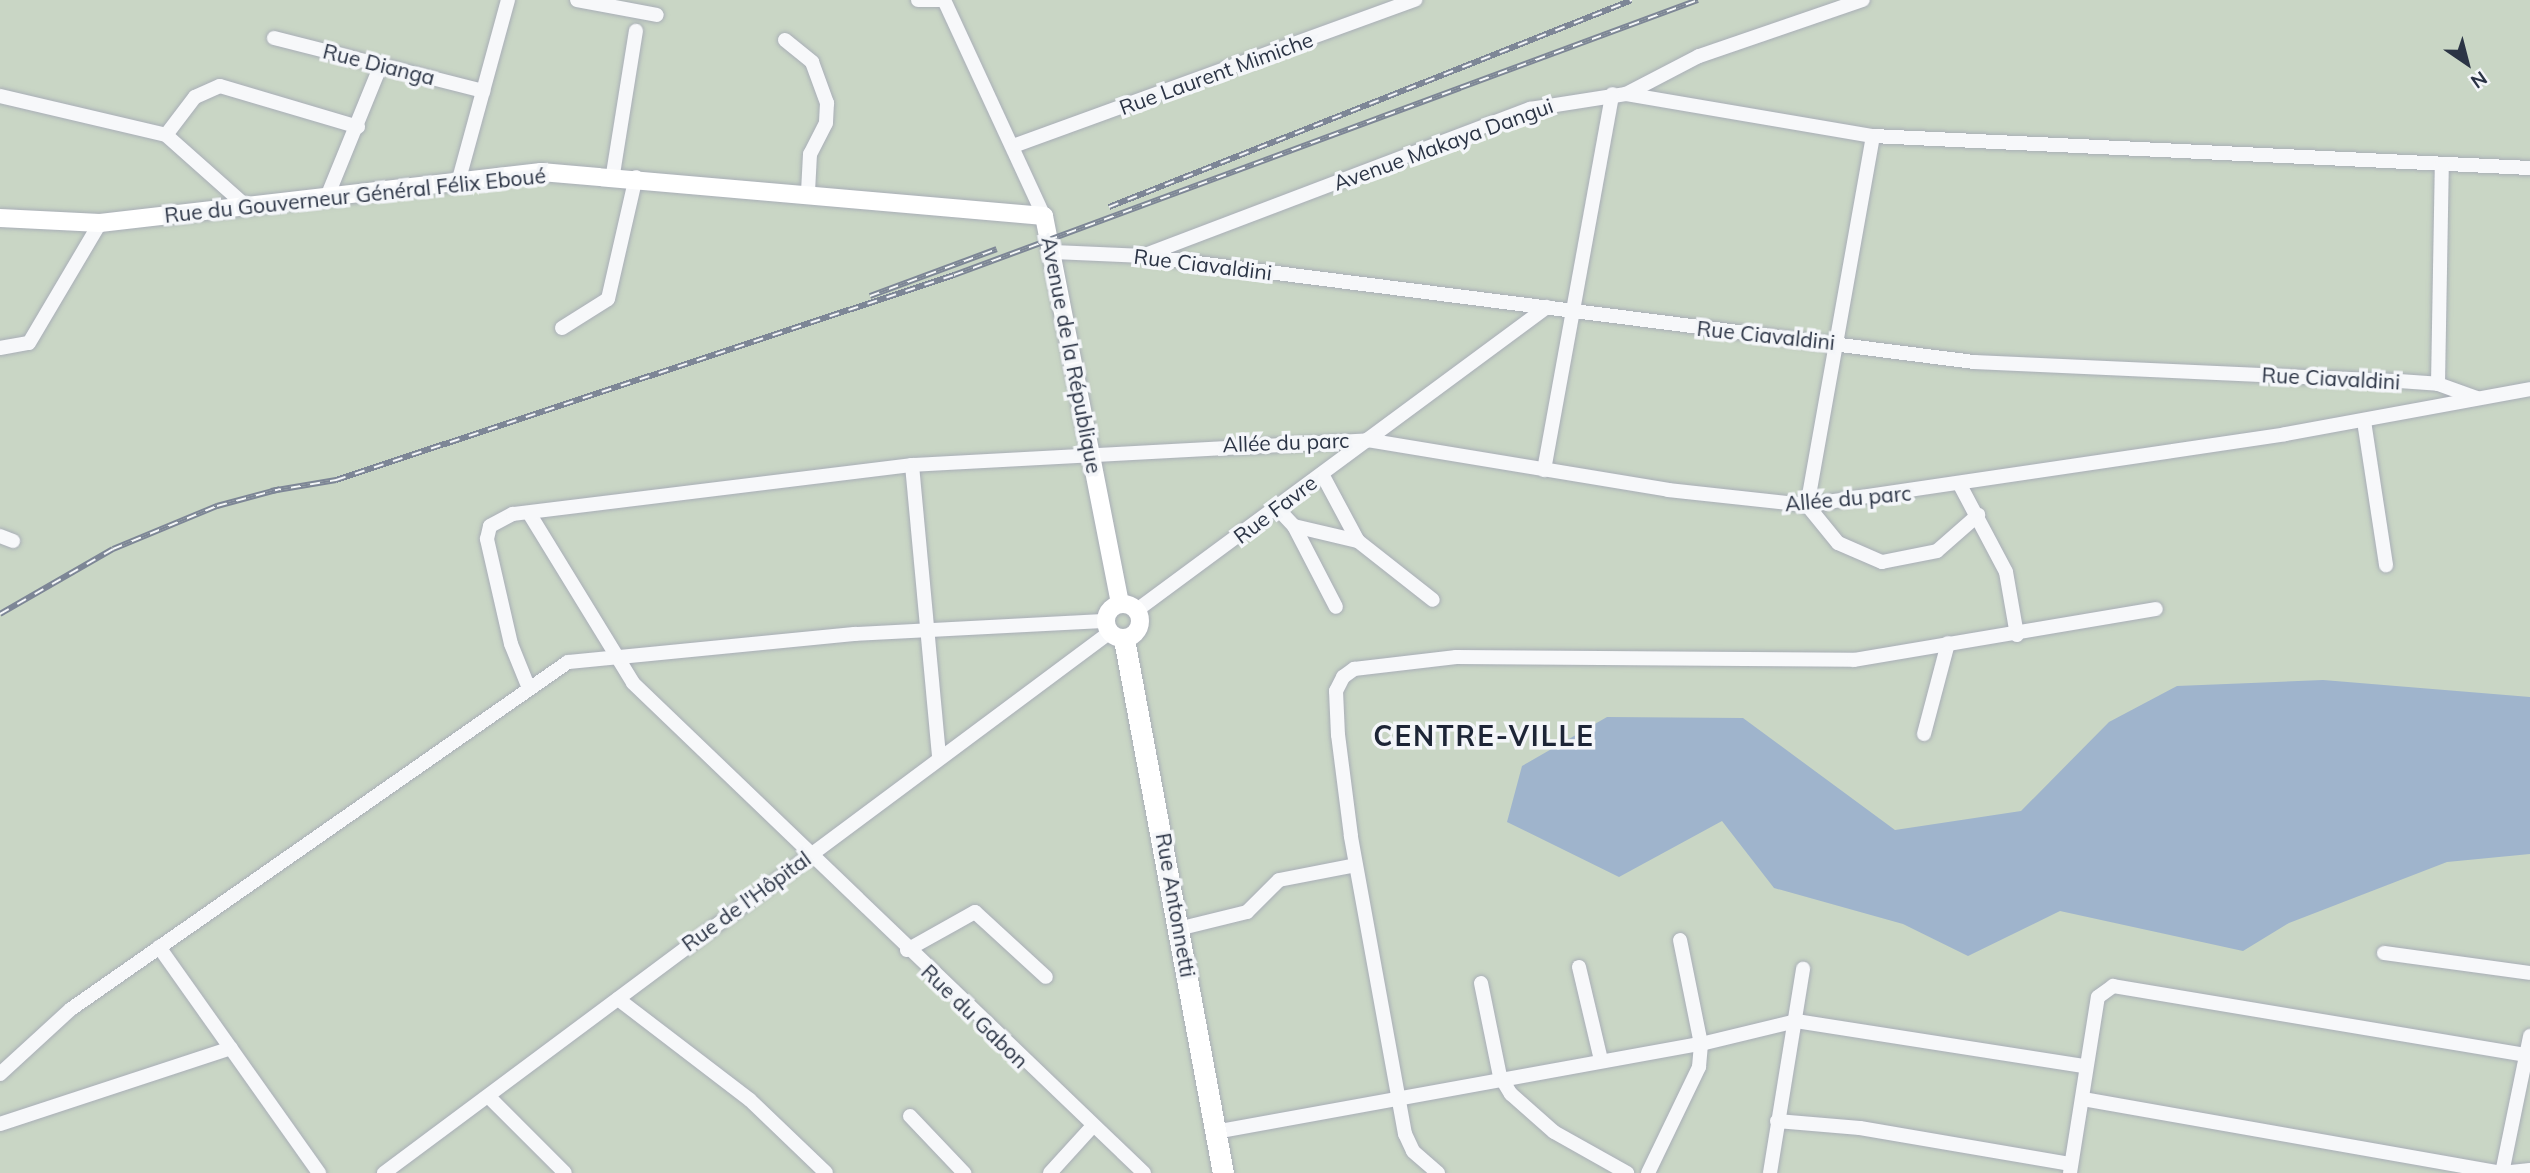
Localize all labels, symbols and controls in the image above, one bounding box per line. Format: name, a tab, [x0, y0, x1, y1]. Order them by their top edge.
street label: Rue Laurent Mimiche	[1116, 26, 1316, 120]
north arrow	[2432, 28, 2502, 98]
street label: Rue Dianga	[320, 38, 438, 90]
text: N	[2466, 66, 2492, 94]
street label: Avenue Makaya Dangui	[1330, 93, 1556, 195]
street label: Rue du Gouverneur Général Félix Eboué	[163, 162, 547, 228]
street label: Avenue de la République	[1037, 235, 1107, 475]
street label: Rue Ciavaldini	[1133, 243, 1273, 285]
street label: Rue Ciavaldini	[1696, 315, 1836, 355]
street label: Rue Ciavaldini	[2261, 362, 2401, 394]
street label: Allée du parc	[1222, 427, 1350, 457]
street label: Rue Favre	[1228, 470, 1322, 548]
street label: Allée du parc	[1784, 480, 1912, 516]
district label: CENTRE-VILLE	[1375, 719, 1593, 753]
street label: Rue Antonnetti	[1151, 831, 1201, 979]
street label: Rue de l'Hôpital	[677, 846, 815, 956]
street label: Rue du Gabon	[916, 959, 1034, 1073]

